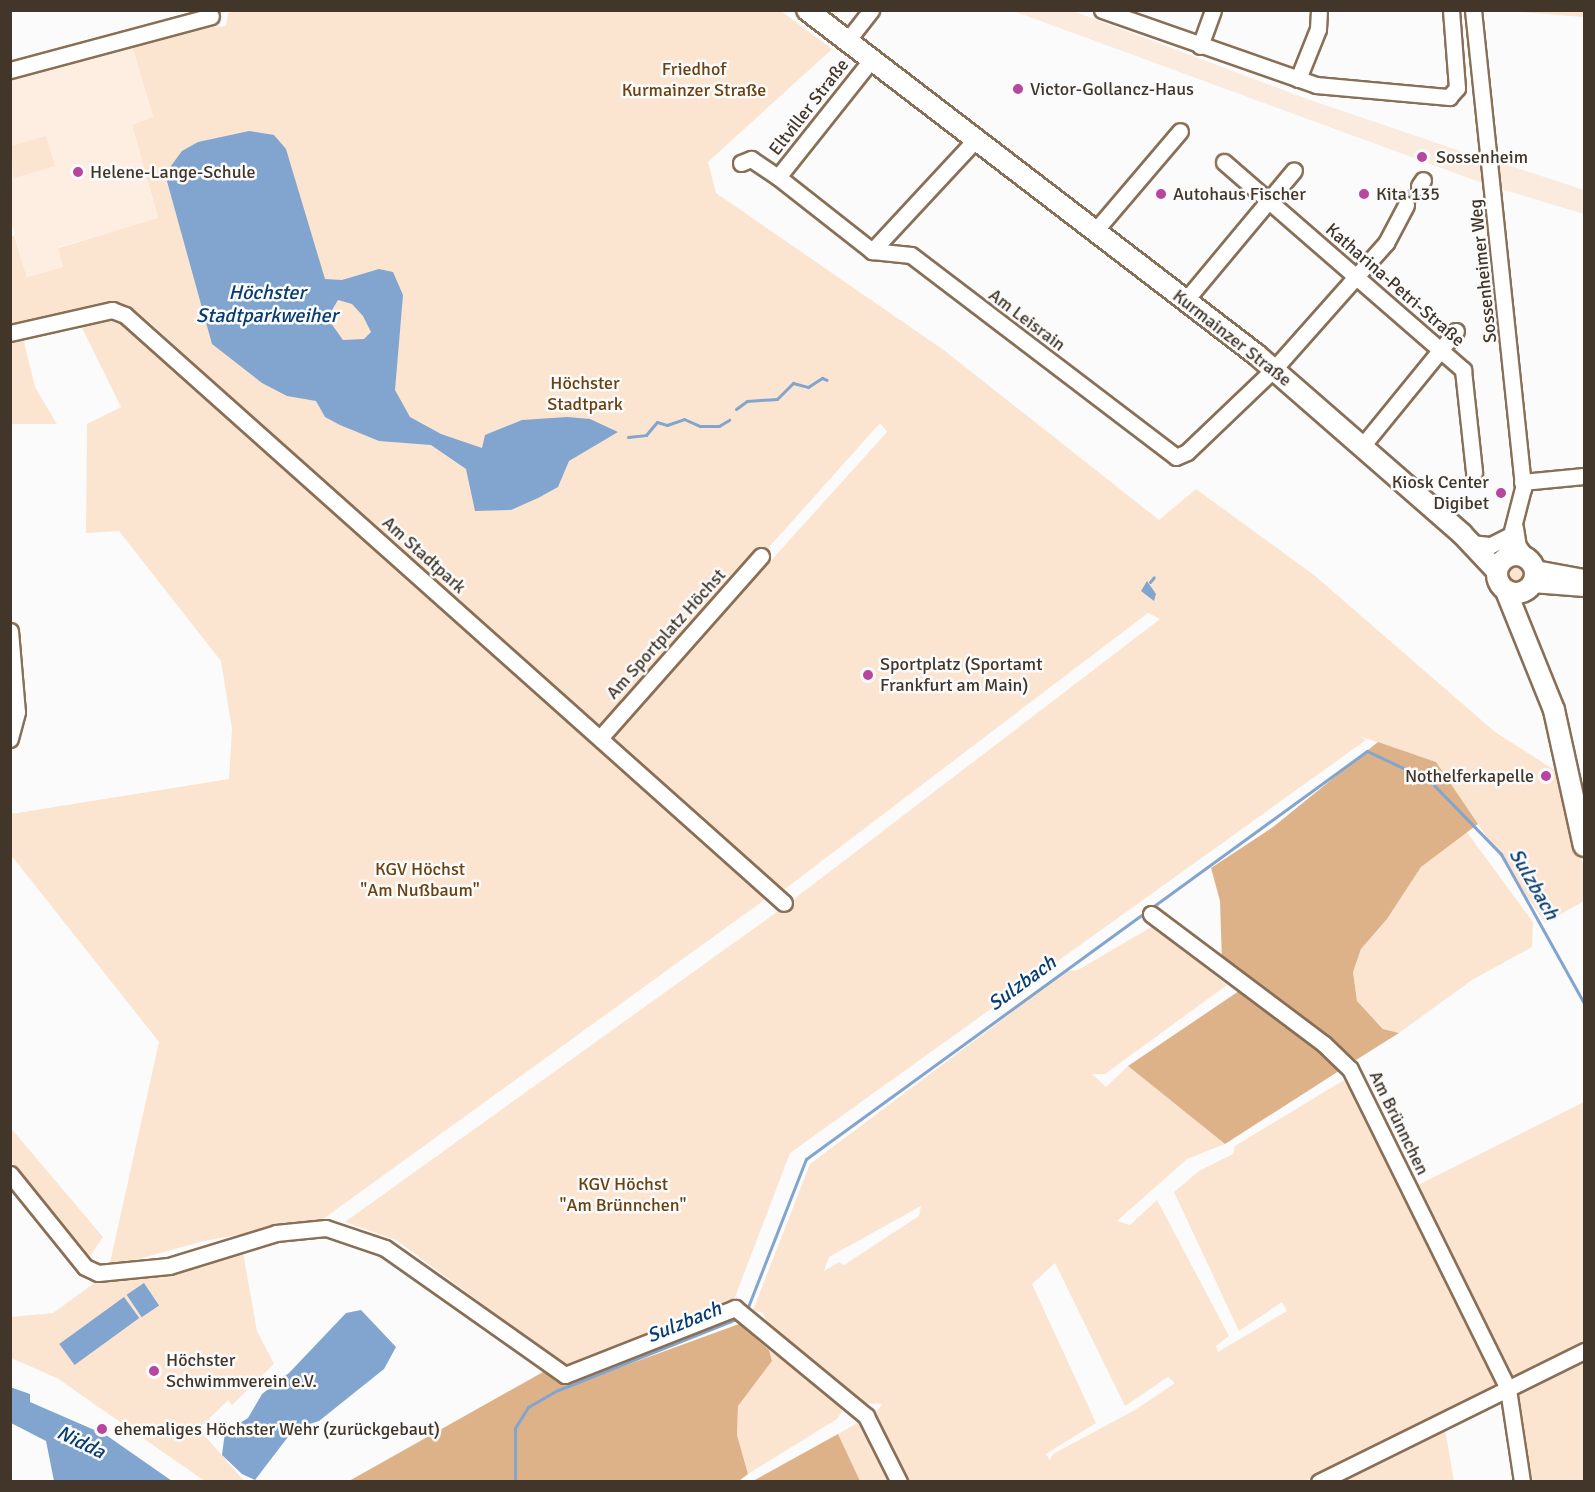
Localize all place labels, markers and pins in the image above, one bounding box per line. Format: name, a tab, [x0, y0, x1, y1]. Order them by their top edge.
place label: Victor-Gollancz-Haus	[1030, 78, 1194, 100]
marker: Victor-Gollancz-Haus	[1011, 82, 1025, 96]
place label: Sossenheim	[1436, 146, 1528, 168]
marker: Sossenheim	[1413, 148, 1431, 166]
place label: Helene-Lange-Schule	[90, 161, 256, 183]
marker: Helene-Lange-Schule	[71, 165, 85, 179]
place label: Autohaus Fischer	[1173, 183, 1306, 205]
place label: Kita 135	[1376, 183, 1440, 205]
marker: Autohaus Fischer	[1154, 187, 1168, 201]
marker: Kita 135	[1357, 187, 1371, 201]
place label: Kiosk Center Digibet	[1392, 472, 1489, 514]
marker: Kiosk Center Digibet	[1494, 486, 1508, 500]
place label: Sportplatz (Sportamt Frankfurt am Main)	[880, 654, 1042, 696]
marker: Sportplatz (Sportamt Frankfurt am Main)	[861, 668, 875, 682]
place label: Nothelferkapelle	[1405, 765, 1534, 787]
marker: Nothelferkapelle	[1539, 769, 1553, 783]
place label: Höchster Schwimmverein e.V.	[166, 1350, 317, 1392]
marker: Höchster Schwimmverein e.V.	[147, 1364, 161, 1378]
place label: ehemaliges Höchster Wehr (zurückgebaut)	[114, 1418, 440, 1440]
marker: ehemaliges Höchster Wehr (zurückgebaut)	[95, 1422, 109, 1436]

